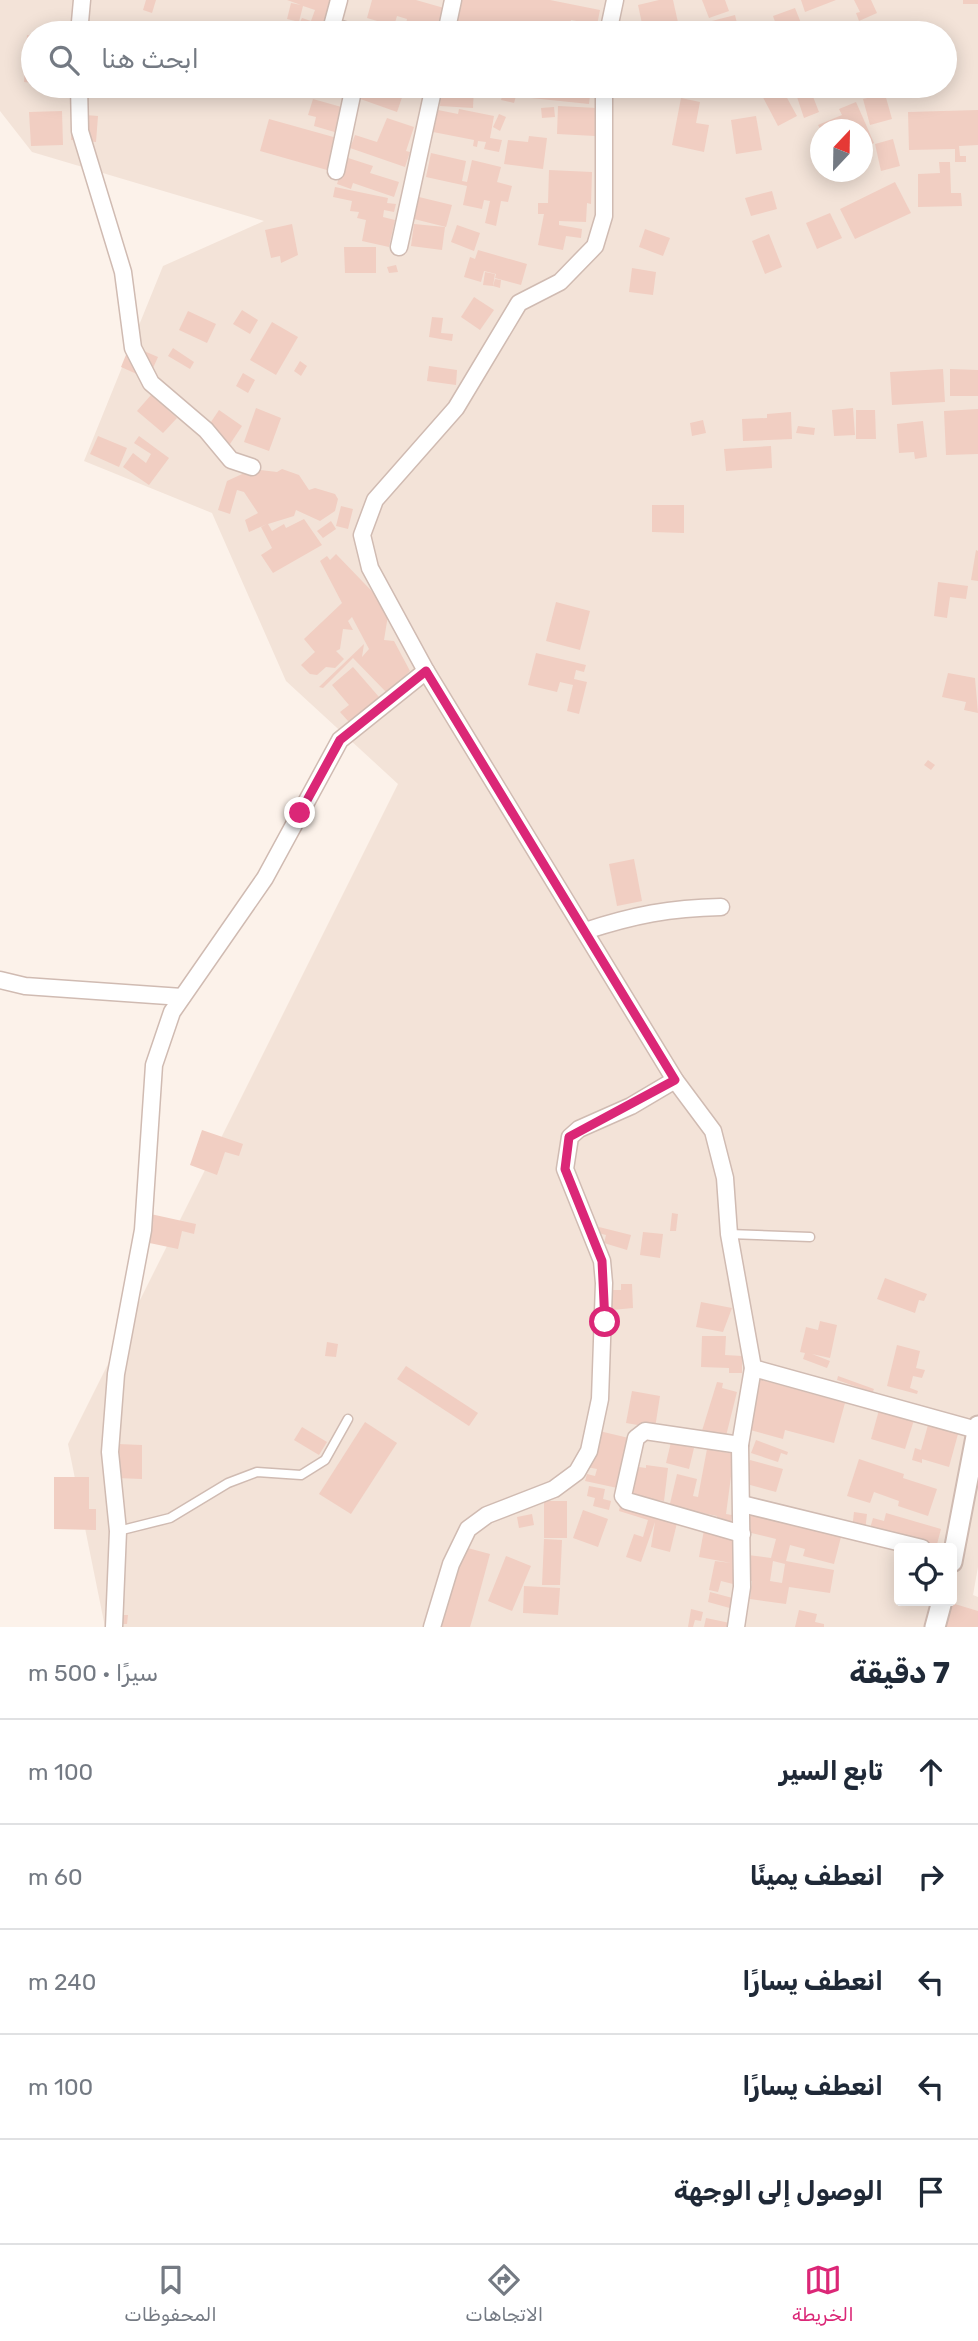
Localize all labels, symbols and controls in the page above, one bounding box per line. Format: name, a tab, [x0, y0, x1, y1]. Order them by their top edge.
search box	[21, 21, 957, 98]
icon: search	[45, 41, 83, 79]
text: ابحث هنا	[101, 44, 199, 75]
north arrow	[810, 119, 873, 182]
route end	[284, 797, 315, 828]
route start	[589, 1306, 620, 1337]
map controls	[894, 1543, 957, 1606]
button: locate	[894, 1543, 957, 1606]
text: 7 دقيقة	[849, 1655, 950, 1691]
text: سيرًا · 500 m	[28, 1659, 158, 1687]
icon: ahead	[912, 1753, 950, 1791]
text: تابع السير	[779, 1756, 883, 1787]
text: 100 m	[28, 1758, 93, 1786]
icon: right	[912, 1858, 950, 1896]
text: انعطف يمينًا	[750, 1861, 883, 1892]
text: 60 m	[28, 1863, 83, 1891]
icon: left	[912, 1963, 950, 2001]
text: انعطف يسارًا	[742, 1966, 883, 1997]
text: 240 m	[28, 1968, 96, 1996]
icon: left	[912, 2068, 950, 2106]
text: انعطف يسارًا	[742, 2071, 883, 2102]
text: 100 m	[28, 2073, 93, 2101]
icon: arrive	[912, 2173, 950, 2211]
text: الوصول إلى الوجهة	[674, 2176, 883, 2207]
tab: المحفوظات	[124, 2261, 217, 2326]
tab: الاتجاهات	[465, 2261, 543, 2326]
tab: الخريطة	[792, 2261, 854, 2326]

